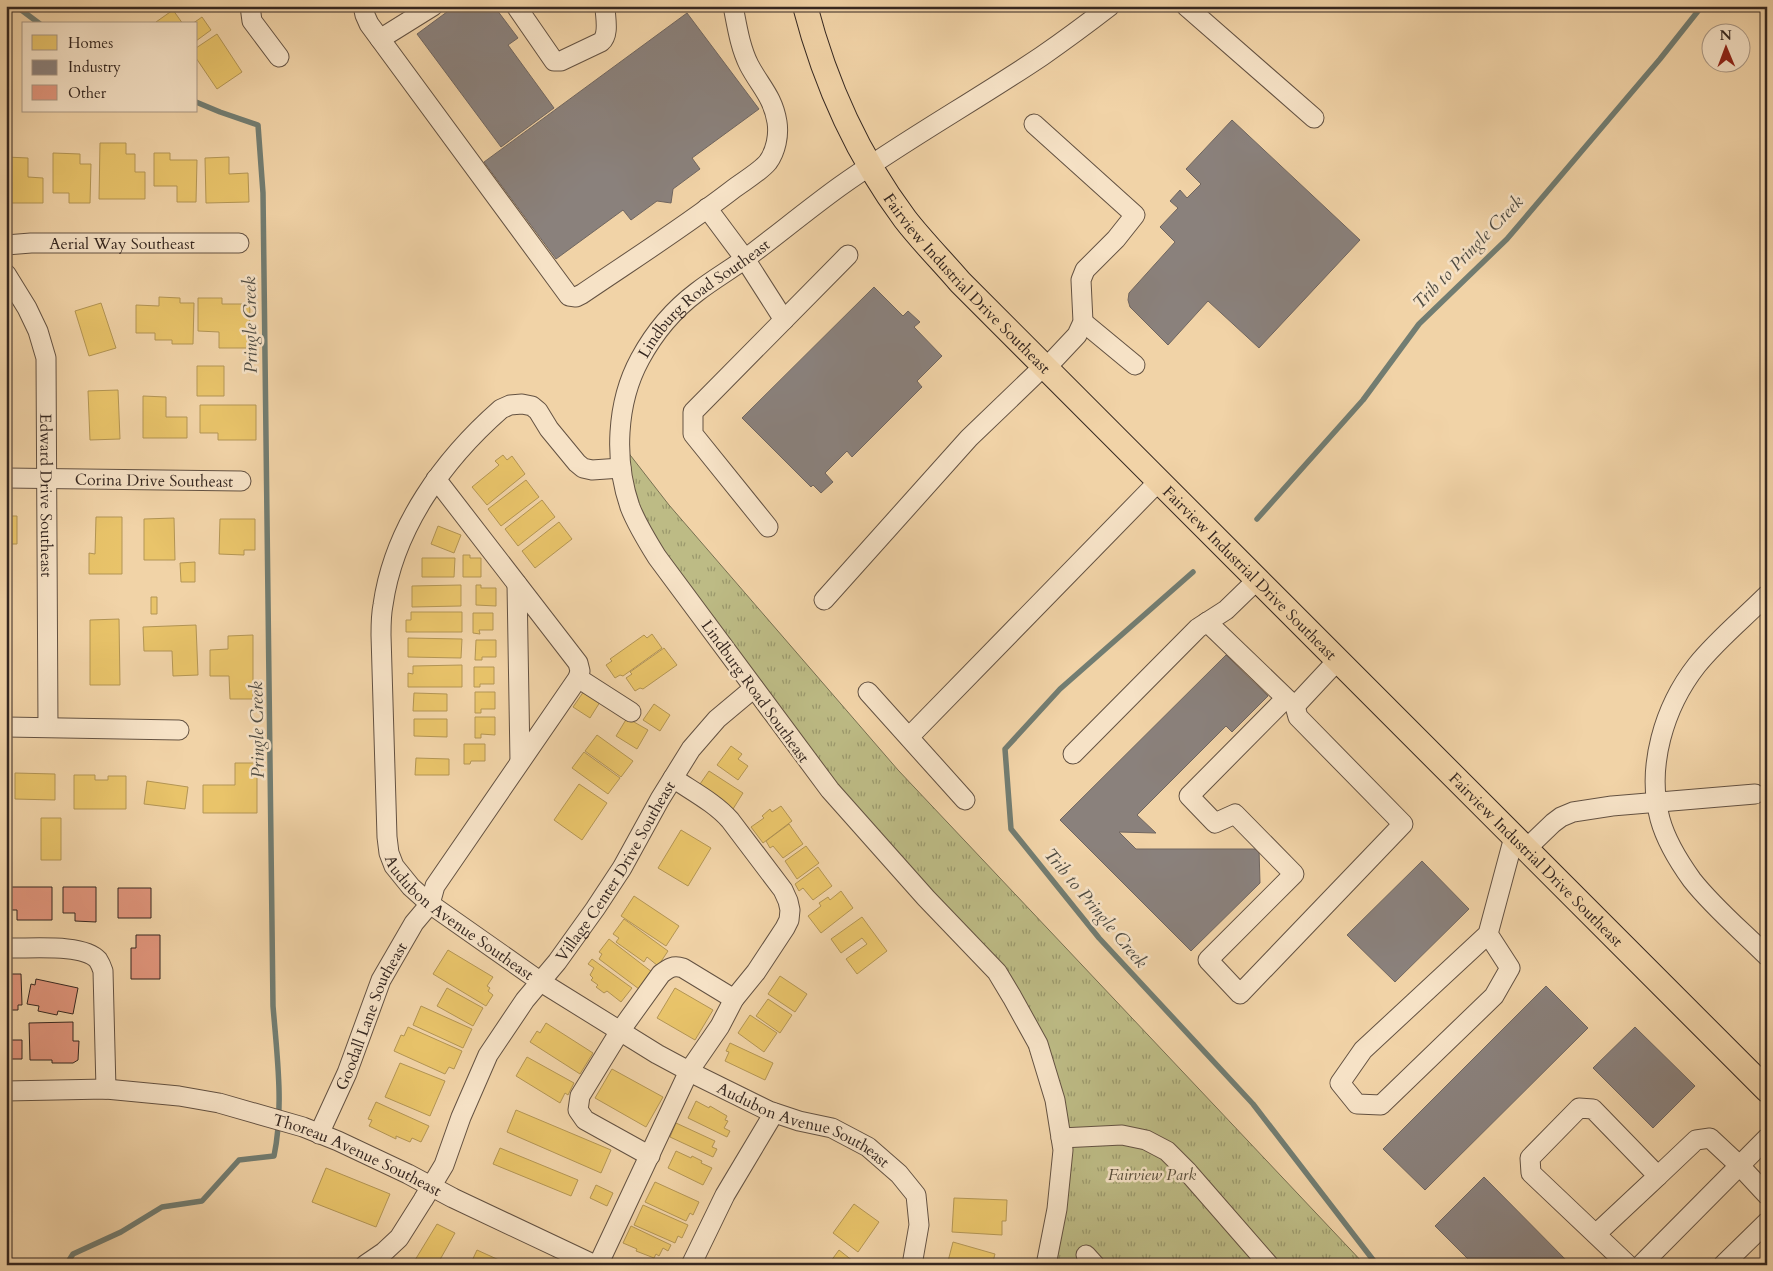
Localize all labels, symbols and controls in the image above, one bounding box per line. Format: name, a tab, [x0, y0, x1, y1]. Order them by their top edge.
legend	[22, 22, 198, 112]
north arrow	[1700, 22, 1750, 72]
text: N	[1720, 26, 1732, 45]
text: Homes	[68, 33, 113, 53]
text: Industry	[68, 57, 121, 77]
text: Other	[68, 83, 107, 103]
street label: Fairview Industrial Drive Southeast	[878, 189, 1055, 379]
water label: Trib to Pringle Creek	[1407, 190, 1529, 315]
street label: Aerial Way Southeast	[49, 233, 195, 255]
street label: Lindburg Road Southeast	[633, 234, 775, 362]
water label: Pringle Creek	[237, 276, 264, 374]
street label: Edward Drive Southeast	[34, 413, 57, 577]
street label: Corina Drive Southeast	[75, 469, 233, 493]
street label: Fairview Industrial Drive Southeast	[1158, 481, 1341, 665]
street label: Lindburg Road Southeast	[696, 616, 815, 767]
water label: Pringle Creek	[244, 681, 271, 779]
street label: Fairview Industrial Drive Southeast	[1444, 768, 1628, 952]
street label: Village Center Drive Southeast	[551, 777, 681, 966]
water label: Trib to Pringle Creek	[1038, 843, 1153, 974]
street label: Audubon Avenue Southeast	[379, 852, 538, 985]
street label: Goodall Lane Southeast	[331, 938, 413, 1094]
street label: Audubon Avenue Southeast	[713, 1077, 894, 1173]
street label: Thoreau Avenue Southeast	[270, 1109, 445, 1202]
park label: Fairview Park	[1108, 1164, 1196, 1186]

